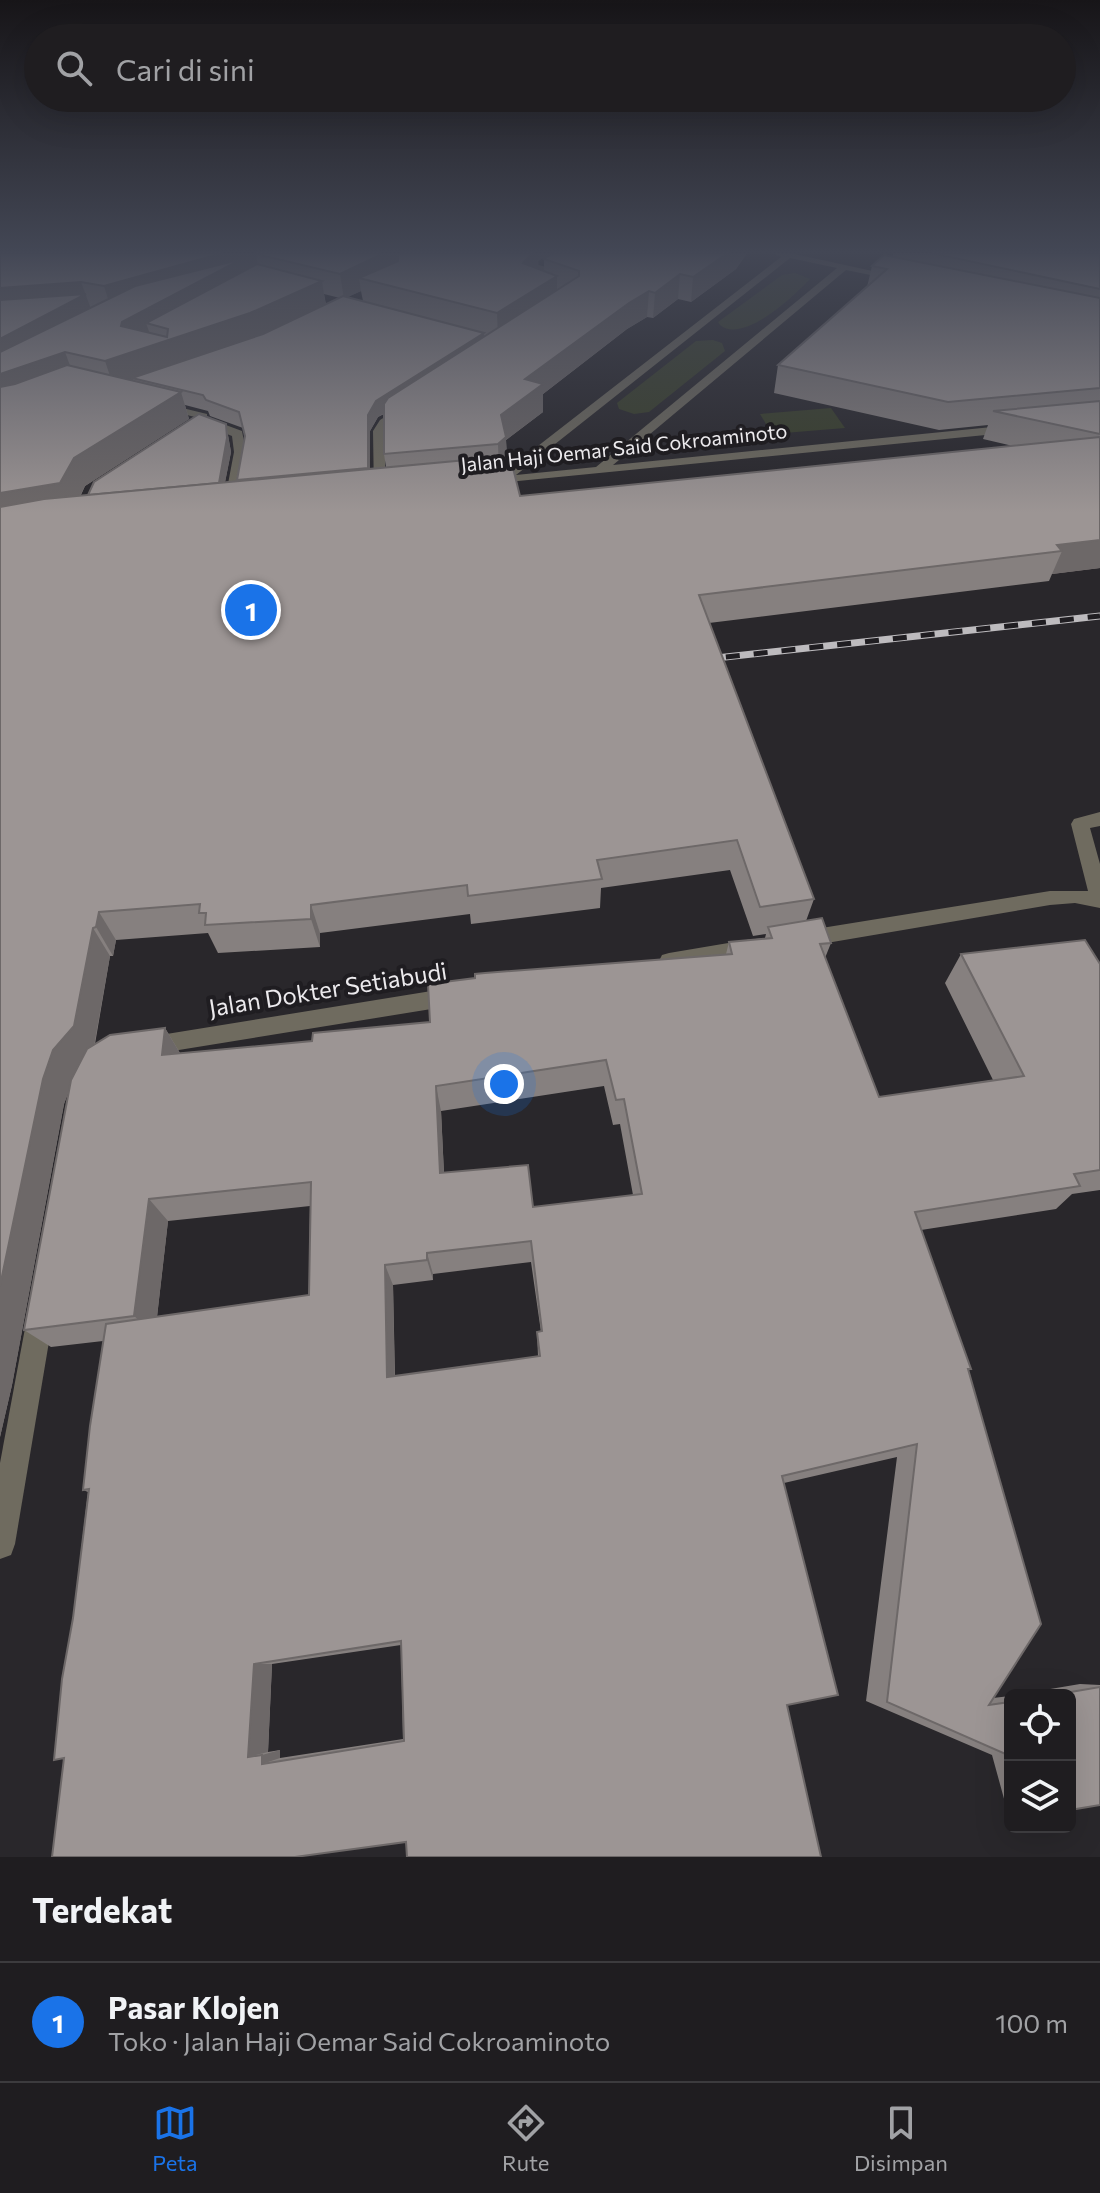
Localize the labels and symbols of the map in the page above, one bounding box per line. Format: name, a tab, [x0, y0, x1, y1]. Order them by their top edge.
street label: Jalan Haji Oemar Said Cokroaminoto	[459, 418, 788, 476]
pin: 1	[225, 580, 277, 640]
street label: Jalan Dokter Setiabudi	[207, 955, 449, 1022]
your location	[484, 1064, 524, 1104]

